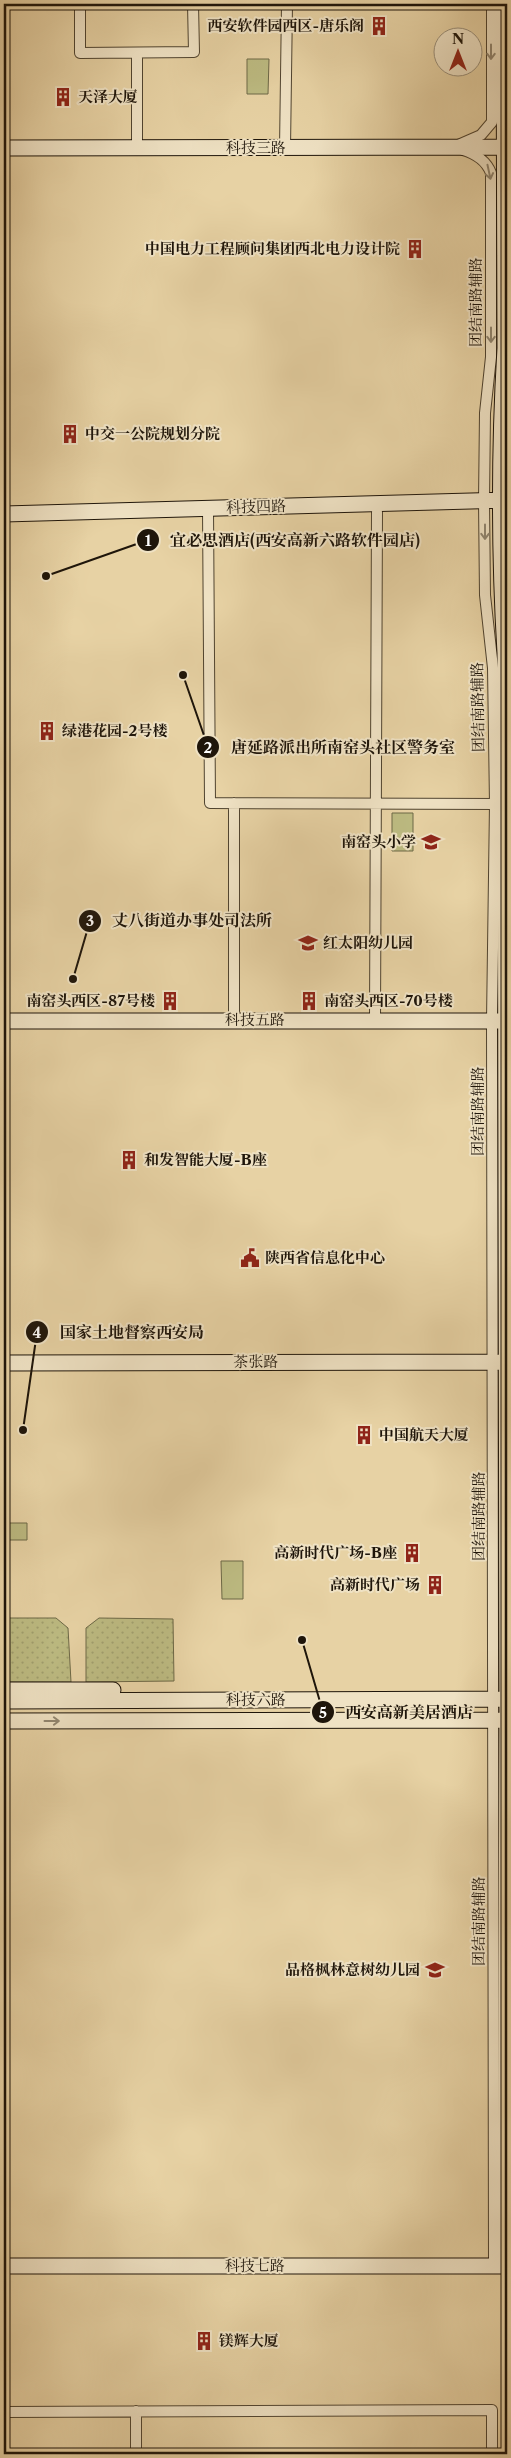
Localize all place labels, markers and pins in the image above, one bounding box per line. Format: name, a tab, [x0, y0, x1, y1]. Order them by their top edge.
building icon: 西安软件园西区-唐乐阁	[368, 15, 390, 37]
place label: 西安软件园西区-唐乐阁	[207, 16, 364, 35]
building icon: 天泽大厦	[52, 86, 74, 108]
place label: 天泽大厦	[78, 87, 138, 106]
building icon: 中国电力工程顾问集团西北电力设计院	[404, 238, 426, 260]
place label: 中国电力工程顾问集团西北电力设计院	[145, 239, 400, 258]
building icon: 中交一公院规划分院	[59, 423, 81, 445]
place label: 中交一公院规划分院	[85, 424, 220, 443]
callout: 宜必思酒店(西安高新六路软件园店)	[135, 525, 430, 556]
building icon: 绿港花园-2号楼	[36, 720, 58, 742]
place label: 绿港花园-2号楼	[62, 721, 167, 740]
callout: 唐延路派出所南窑头社区警务室	[196, 732, 465, 763]
school or university icon: 南窑头小学	[420, 831, 442, 853]
place label: 南窑头小学	[341, 832, 416, 851]
callout: 丈八街道办事处司法所	[77, 905, 282, 936]
school or university icon: 红太阳幼儿园	[297, 932, 319, 954]
place label: 红太阳幼儿园	[323, 933, 413, 952]
building icon: 南窑头西区-87号楼	[159, 990, 181, 1012]
building icon: 南窑头西区-70号楼	[298, 990, 320, 1012]
place label: 南窑头西区-87号楼	[26, 991, 155, 1010]
place label: 南窑头西区-70号楼	[324, 991, 453, 1010]
building icon: 和发智能大厦-B座	[118, 1149, 140, 1171]
place label: 和发智能大厦-B座	[144, 1150, 267, 1169]
public building icon: 陕西省信息化中心	[239, 1247, 261, 1269]
place label: 陕西省信息化中心	[265, 1248, 385, 1267]
callout: 国家土地督察西安局	[25, 1317, 214, 1348]
building icon: 中国航天大厦	[353, 1424, 375, 1446]
place label: 中国航天大厦	[379, 1425, 469, 1444]
building icon: 高新时代广场-B座	[401, 1542, 423, 1564]
place label: 高新时代广场-B座	[274, 1543, 397, 1562]
building icon: 高新时代广场	[424, 1574, 446, 1596]
place label: 高新时代广场	[330, 1575, 420, 1594]
callout: 西安高新美居酒店	[310, 1697, 483, 1728]
school or university icon: 品格枫林意树幼儿园	[424, 1959, 446, 1981]
place label: 品格枫林意树幼儿园	[285, 1960, 420, 1979]
building icon: 镁辉大厦	[193, 2330, 215, 2352]
place label: 镁辉大厦	[219, 2331, 279, 2350]

